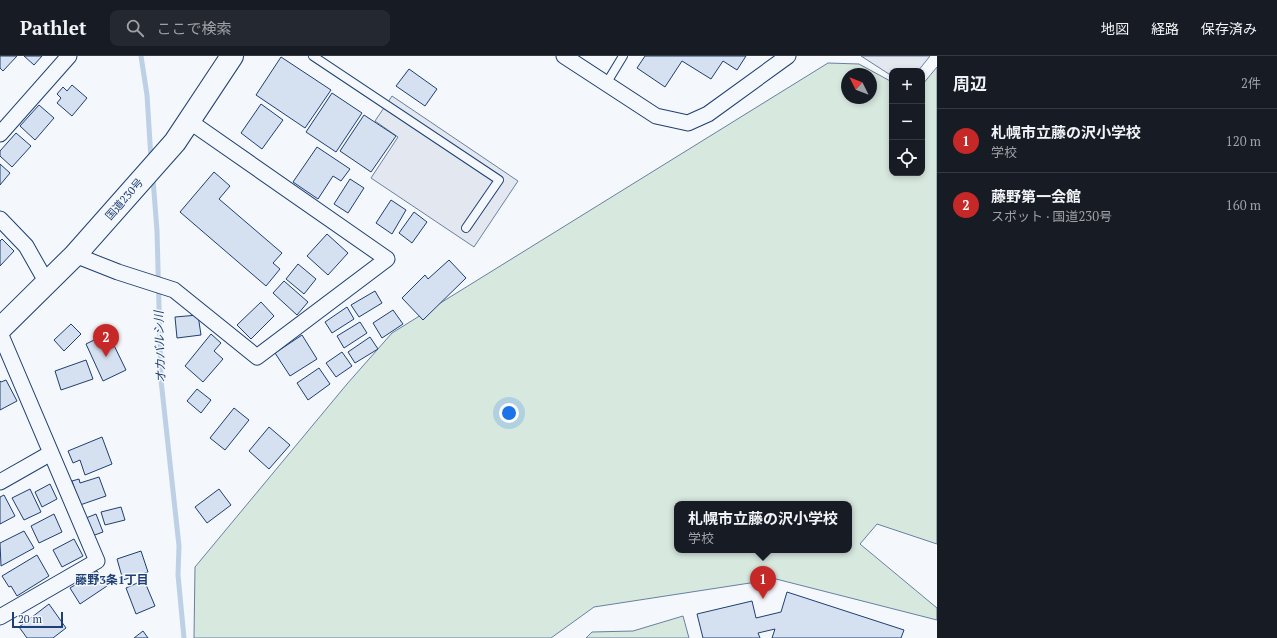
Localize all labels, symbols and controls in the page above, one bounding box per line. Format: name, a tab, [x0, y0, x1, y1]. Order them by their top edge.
search box	[110, 10, 390, 46]
text: Pathlet	[20, 15, 86, 40]
icon: search	[124, 17, 146, 39]
text: ここで検索	[156, 18, 231, 38]
text: 地図	[1101, 19, 1129, 38]
text: 経路	[1151, 19, 1179, 38]
text: 保存済み	[1201, 19, 1257, 38]
north arrow	[841, 68, 877, 104]
map controls	[889, 68, 925, 176]
button: +	[889, 68, 925, 104]
text: 周辺	[953, 72, 987, 95]
text: 2件	[1241, 74, 1261, 92]
button: −	[889, 104, 925, 140]
text: 札幌市立藤の沢小学校	[991, 122, 1141, 142]
text: 1	[962, 132, 970, 150]
text: 120 m	[1226, 132, 1261, 150]
button: locate	[889, 140, 925, 176]
text: 学校	[991, 143, 1017, 161]
street label: 国道230号	[102, 175, 146, 223]
text: 藤野第一会館	[991, 186, 1081, 206]
text: 2	[962, 196, 970, 214]
text: 160 m	[1226, 196, 1261, 214]
text: スポット · 国道230号	[991, 207, 1112, 225]
water label: オカバルシ川	[151, 309, 168, 383]
pin: 2	[93, 324, 119, 357]
your location	[499, 403, 519, 423]
popup	[674, 501, 852, 553]
text: 札幌市立藤の沢小学校	[688, 508, 838, 528]
text: 学校	[688, 529, 714, 547]
pin: 1	[750, 566, 776, 599]
district label: 藤野3条1丁目	[75, 572, 149, 587]
scale bar	[12, 610, 63, 629]
text: 20 m	[18, 612, 42, 626]

